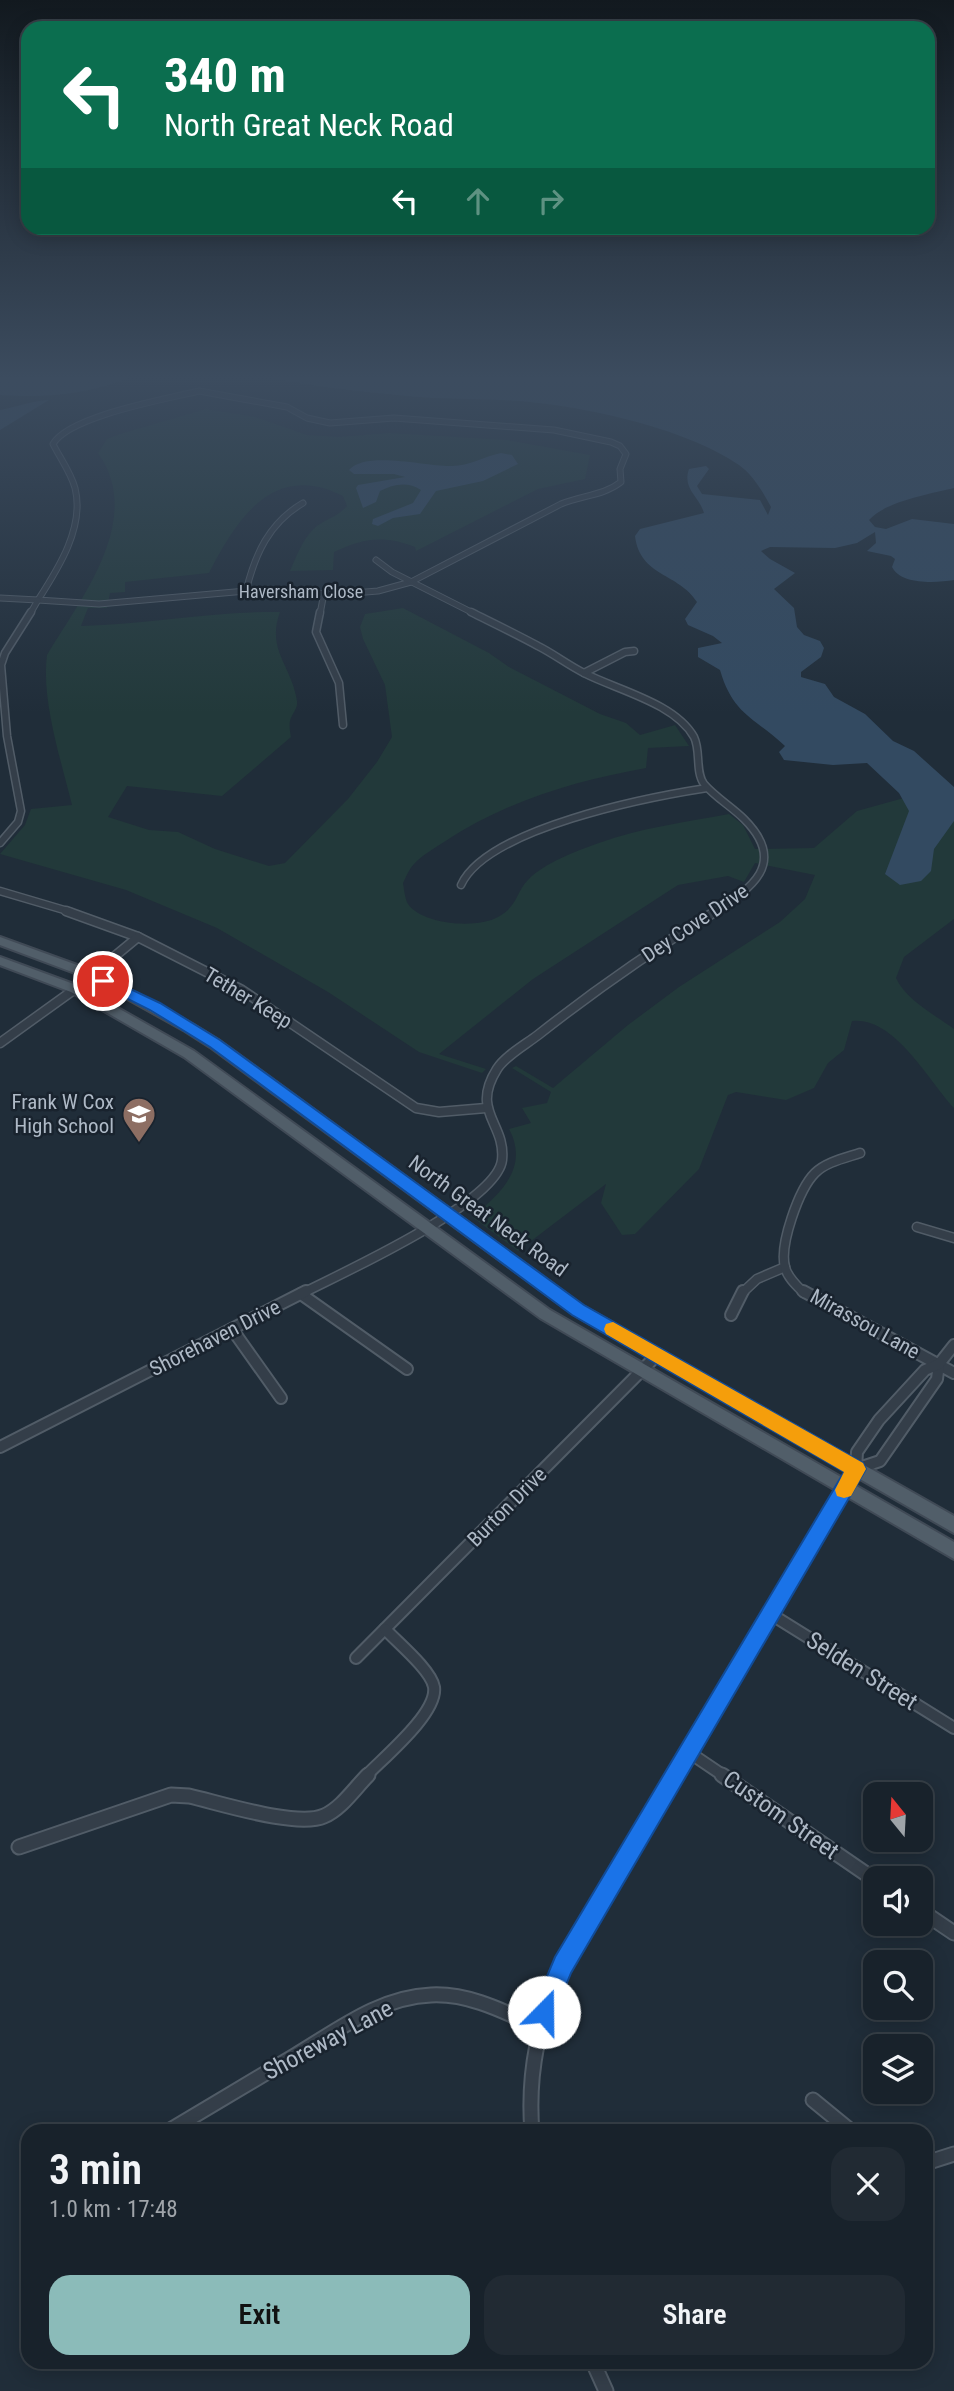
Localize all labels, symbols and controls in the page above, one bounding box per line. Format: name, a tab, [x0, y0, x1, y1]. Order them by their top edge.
text: 340 m	[164, 47, 286, 104]
icon: left	[49, 49, 140, 140]
text: North Great Neck Road	[164, 106, 454, 144]
icon: left	[386, 182, 424, 220]
icon: ahead	[459, 182, 497, 220]
icon: right	[532, 182, 570, 220]
street label: Haversham Close	[239, 581, 363, 602]
street label: Dey Cove Drive	[637, 879, 753, 967]
pin	[73, 951, 133, 1011]
icon: arrive	[84, 962, 122, 1000]
street label: Tether Keep	[200, 962, 296, 1034]
place label: Frank W Cox High School	[11, 1090, 114, 1138]
school or university icon: Frank W Cox High School	[120, 1095, 158, 1144]
street label: North Great Neck Road	[404, 1150, 572, 1282]
street label: Mirassou Lane	[806, 1284, 924, 1364]
street label: Shorehaven Drive	[146, 1295, 284, 1381]
street label: Burton Drive	[462, 1462, 552, 1552]
street label: Selden Street	[801, 1626, 923, 1716]
street label: Custom Street	[718, 1765, 844, 1865]
north arrow	[863, 1782, 933, 1852]
map controls	[863, 1782, 933, 2104]
button: sound	[863, 1866, 933, 1936]
button: search	[863, 1950, 933, 2020]
position arrow	[507, 1975, 581, 2049]
street label: Shoreway Lane	[258, 1994, 398, 2086]
button: layers	[863, 2034, 933, 2104]
text: 3 min	[49, 2145, 142, 2194]
button: close	[831, 2147, 905, 2221]
text: 1.0 km · 17:48	[49, 2196, 178, 2223]
button: Exit	[49, 2275, 470, 2355]
button: Share	[484, 2275, 905, 2355]

